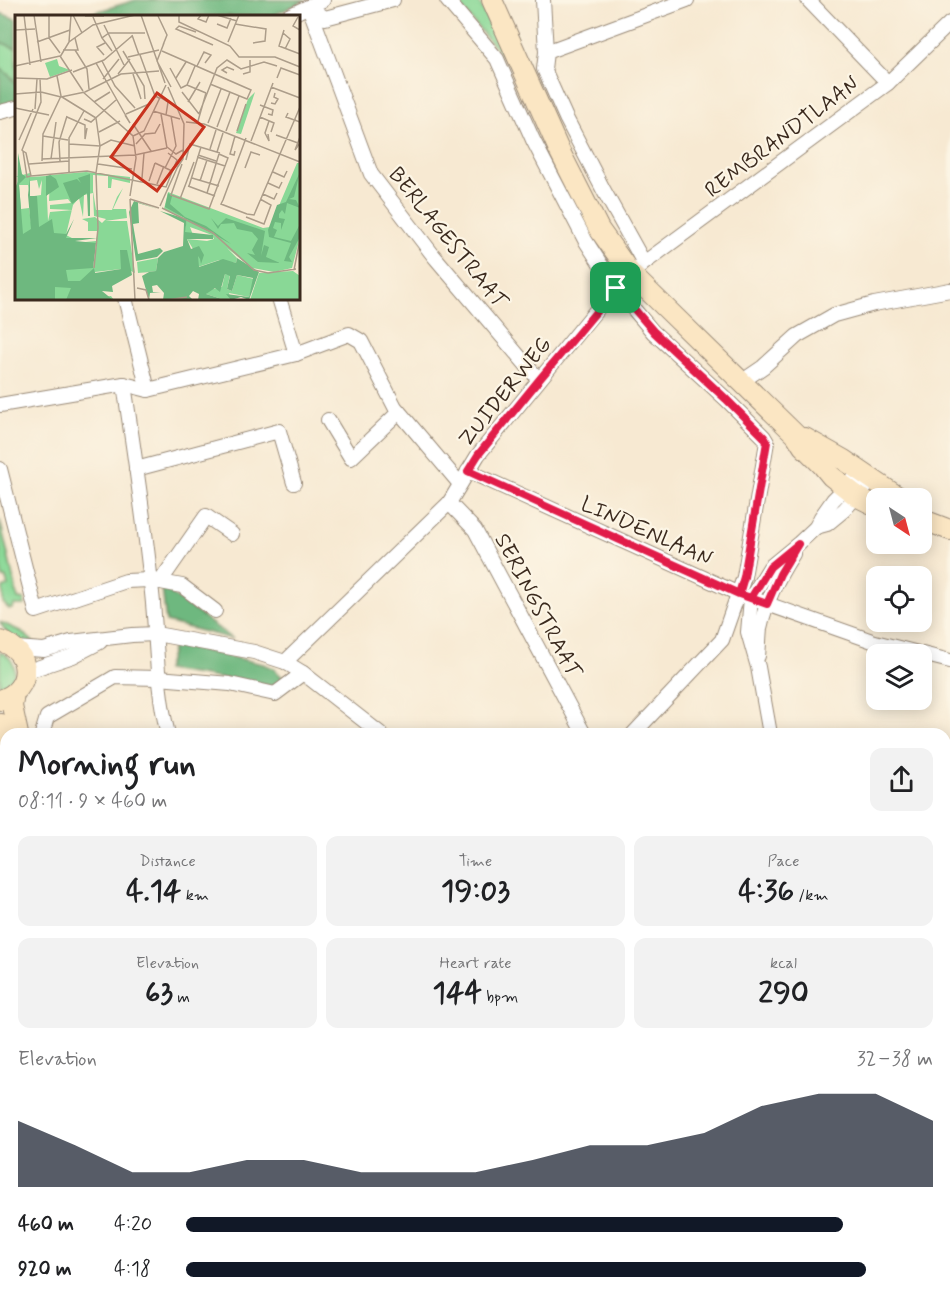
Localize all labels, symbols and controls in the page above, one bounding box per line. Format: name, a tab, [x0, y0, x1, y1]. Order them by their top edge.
inset map	[15, 15, 300, 300]
street label: REMBRANDTLAAN	[700, 71, 865, 205]
street label: BERLAGESTRAAT	[382, 162, 514, 316]
pin	[590, 262, 641, 313]
icon: arrive	[599, 271, 632, 304]
street label: ZUIDERWEG	[453, 332, 558, 453]
north arrow	[866, 488, 932, 554]
map controls	[866, 488, 932, 710]
street label: LINDENLAAN	[576, 490, 716, 573]
street label: SERINGSTRAAT	[487, 529, 588, 684]
button: locate	[866, 566, 932, 632]
button: layers	[866, 644, 932, 710]
text: Morning run	[18, 743, 196, 787]
button: share	[870, 748, 933, 811]
text: 08:11 · 9 × 460 m	[18, 788, 167, 815]
text: Distance	[139, 851, 196, 872]
text: Time	[459, 851, 492, 872]
text: Pace	[768, 851, 799, 872]
text: 4.14	[126, 872, 181, 911]
text: 19:03	[441, 872, 510, 911]
text: 4:36	[738, 872, 794, 911]
text: km	[181, 885, 209, 906]
text: /km	[794, 885, 829, 906]
text: Elevation	[136, 953, 199, 974]
text: Heart rate	[440, 953, 511, 974]
text: kcal	[770, 953, 797, 974]
text: 63	[145, 974, 173, 1013]
text: 144	[433, 974, 482, 1013]
text: 290	[758, 974, 809, 1013]
text: m	[173, 987, 190, 1008]
text: bpm	[482, 987, 518, 1008]
text: Elevation	[18, 1046, 97, 1073]
text: 32–38 m	[857, 1046, 933, 1073]
text: 460 m	[18, 1211, 74, 1238]
text: 4:20	[114, 1211, 152, 1238]
text: 920 m	[18, 1256, 72, 1283]
text: 4:18	[114, 1256, 151, 1283]

